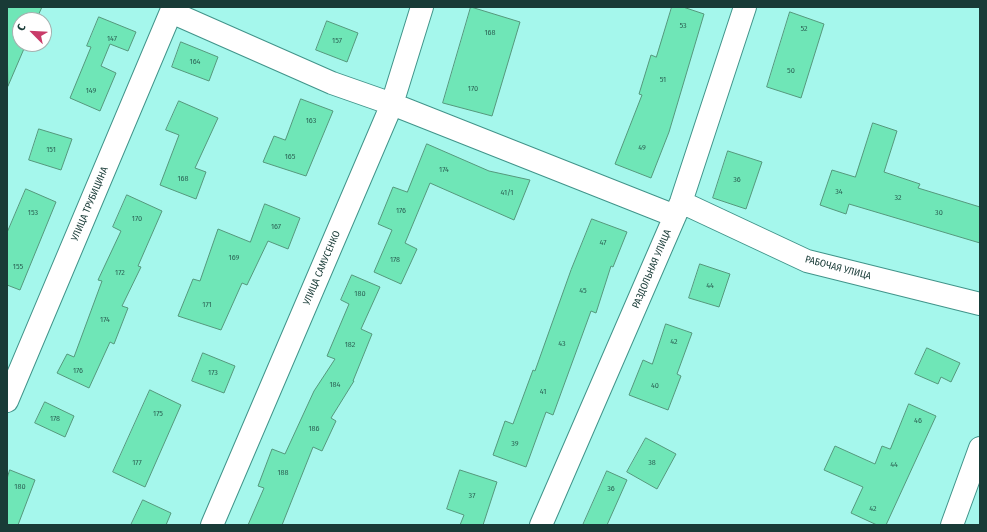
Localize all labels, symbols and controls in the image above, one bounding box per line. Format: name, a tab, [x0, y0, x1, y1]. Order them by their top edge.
north arrow	[12, 12, 52, 52]
house number: 53	[679, 21, 687, 31]
text: С	[14, 22, 29, 33]
house number: 52	[800, 24, 808, 34]
house number: 168	[484, 28, 496, 38]
house number: 147	[107, 34, 117, 44]
house number: 157	[332, 36, 342, 46]
house number: 164	[190, 57, 200, 67]
house number: 50	[787, 66, 795, 76]
house number: 51	[660, 75, 666, 85]
house number: 170	[468, 84, 478, 94]
house number: 149	[86, 86, 96, 96]
house number: 163	[306, 116, 316, 126]
house number: 49	[638, 143, 646, 153]
house number: 151	[46, 145, 56, 155]
house number: 165	[285, 152, 295, 162]
street label: УЛИЦА ТРУБИЦИНА	[69, 165, 111, 243]
house number: 174	[439, 165, 449, 175]
house number: 168	[177, 174, 189, 184]
house number: 36	[733, 175, 741, 185]
house number: 34	[835, 187, 843, 197]
house number: 41/1	[501, 188, 513, 198]
house number: 32	[894, 193, 902, 203]
house number: 176	[396, 206, 406, 216]
house number: 153	[28, 208, 38, 218]
house number: 30	[935, 208, 943, 218]
house number: 170	[132, 214, 142, 224]
house number: 167	[271, 222, 281, 232]
street label: РАЗДОЛЬНАЯ УЛИЦА	[630, 228, 674, 310]
street label: УЛИЦА САМУСЕНКО	[301, 229, 343, 307]
house number: 47	[600, 238, 606, 248]
house number: 169	[229, 253, 239, 263]
street label: РАБОЧАЯ УЛИЦА	[804, 253, 872, 283]
house number: 178	[390, 255, 400, 265]
house number: 155	[13, 262, 23, 272]
house number: 172	[115, 268, 125, 278]
house number: 44	[706, 281, 714, 291]
house number: 45	[579, 286, 587, 296]
house number: 180	[354, 289, 366, 299]
house number: 171	[202, 300, 212, 310]
house number: 174	[100, 315, 110, 325]
house number: 42	[670, 337, 678, 347]
house number: 43	[558, 339, 566, 349]
house number: 182	[345, 340, 355, 350]
house number: 176	[73, 366, 83, 376]
house number: 173	[208, 368, 218, 378]
house number: 184	[330, 380, 340, 390]
house number: 40	[651, 381, 659, 391]
house number: 41	[540, 387, 546, 397]
house number: 175	[153, 409, 163, 419]
house number: 178	[50, 414, 60, 424]
house number: 46	[914, 416, 922, 426]
house number: 186	[308, 424, 320, 434]
house number: 39	[511, 439, 519, 449]
house number: 177	[132, 458, 142, 468]
house number: 38	[648, 458, 656, 468]
house number: 44	[890, 460, 898, 470]
house number: 188	[277, 468, 289, 478]
house number: 180	[14, 482, 26, 492]
house number: 36	[607, 484, 615, 494]
house number: 37	[469, 491, 475, 501]
house number: 42	[869, 504, 877, 514]

